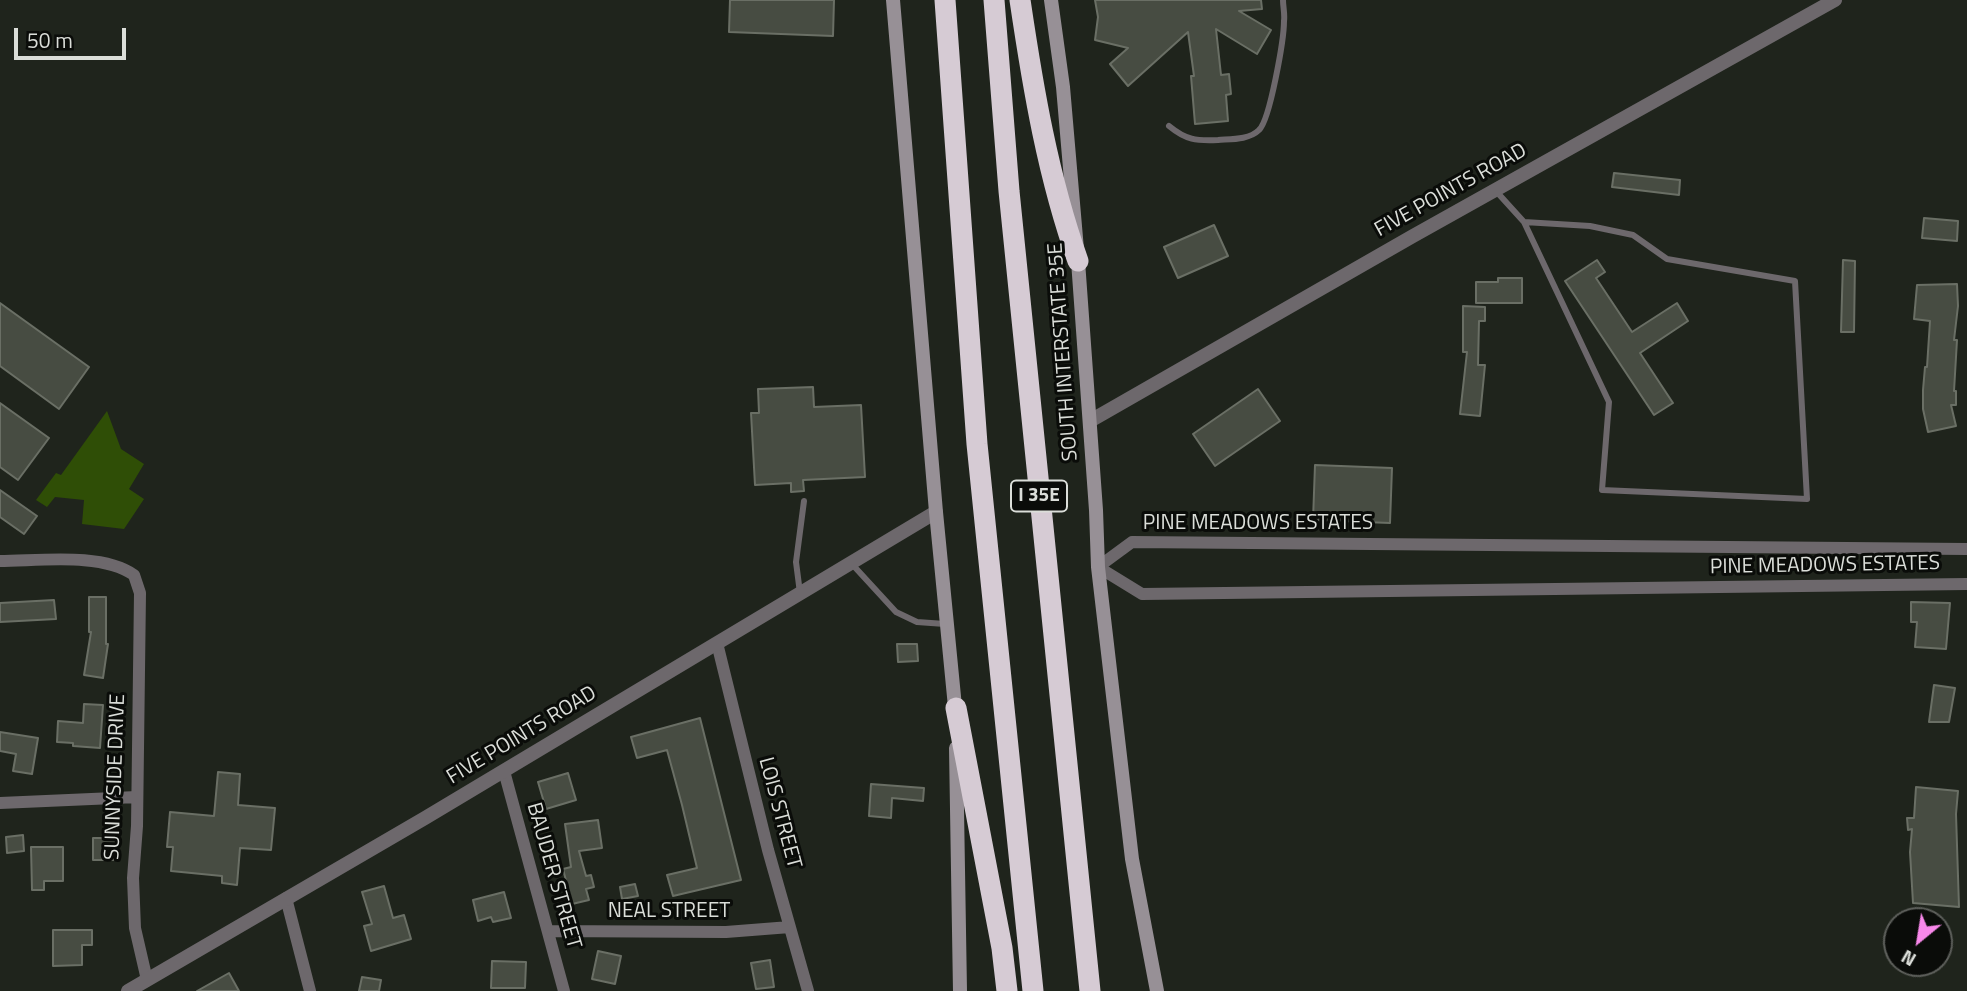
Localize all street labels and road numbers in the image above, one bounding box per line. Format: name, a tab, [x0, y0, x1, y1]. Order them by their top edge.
street label: FIVE POINTS ROAD	[1371, 139, 1531, 243]
street label: SOUTH INTERSTATE 35E	[1044, 242, 1084, 462]
road number: I 35E	[1011, 481, 1067, 512]
street label: PINE MEADOWS ESTATES	[1143, 511, 1373, 537]
street label: PINE MEADOWS ESTATES	[1710, 551, 1940, 581]
street label: FIVE POINTS ROAD	[443, 681, 601, 791]
street label: SUNNYSIDE DRIVE	[101, 694, 131, 860]
street label: LOIS STREET	[752, 755, 806, 871]
street label: BAUDER STREET	[520, 800, 586, 952]
street label: NEAL STREET	[608, 899, 730, 925]

